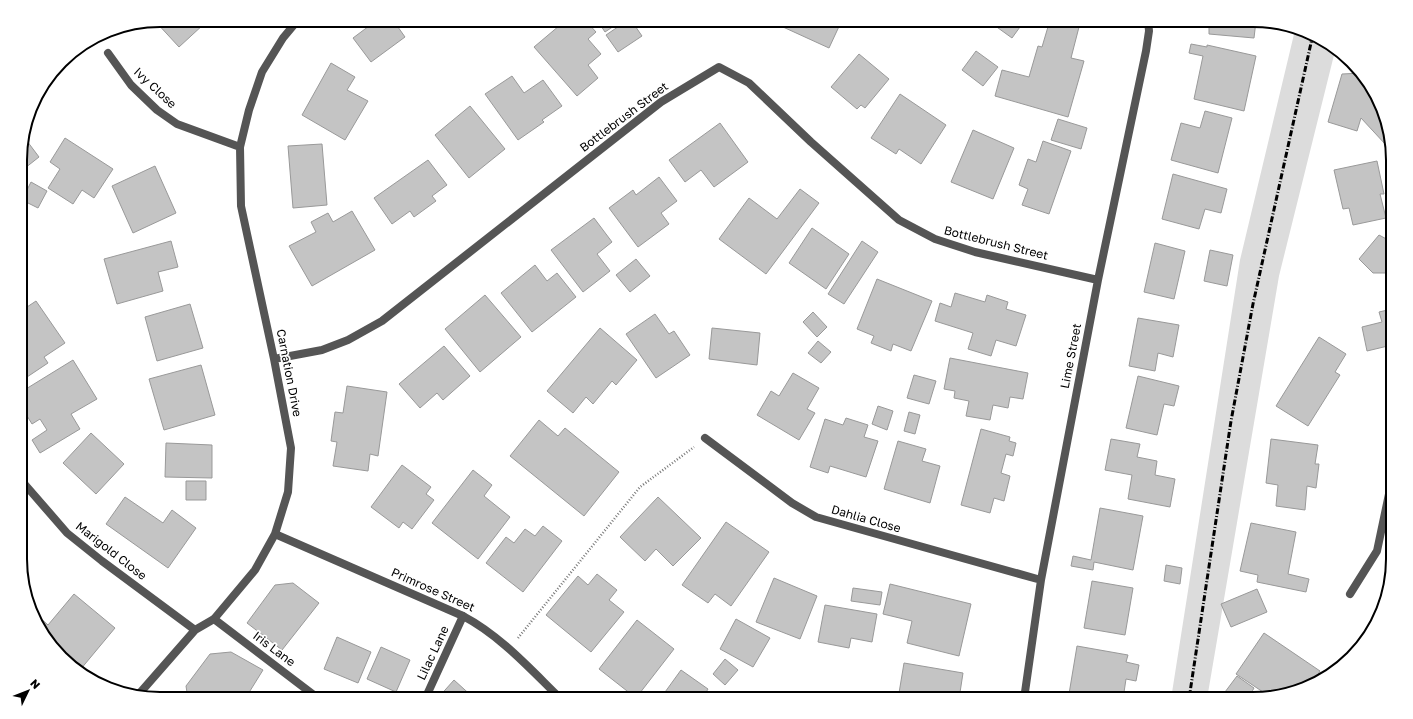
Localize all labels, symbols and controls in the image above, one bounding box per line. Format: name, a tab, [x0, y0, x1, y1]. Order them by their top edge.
street label: Ivy Close	[131, 64, 180, 111]
street label: Bottlebrush Street	[576, 78, 671, 155]
street label: Bottlebrush Street	[942, 222, 1050, 263]
street label: Lime Street	[1057, 322, 1084, 390]
street label: Carnation Drive	[274, 328, 305, 418]
street label: Dahlia Close	[830, 501, 903, 536]
street label: Marigold Close	[73, 518, 150, 583]
street label: Primrose Street	[389, 564, 478, 615]
street label: Lilac Lane	[413, 623, 452, 682]
street label: Iris Lane	[250, 628, 298, 669]
north arrow	[8, 671, 48, 711]
text: N	[28, 676, 43, 691]

